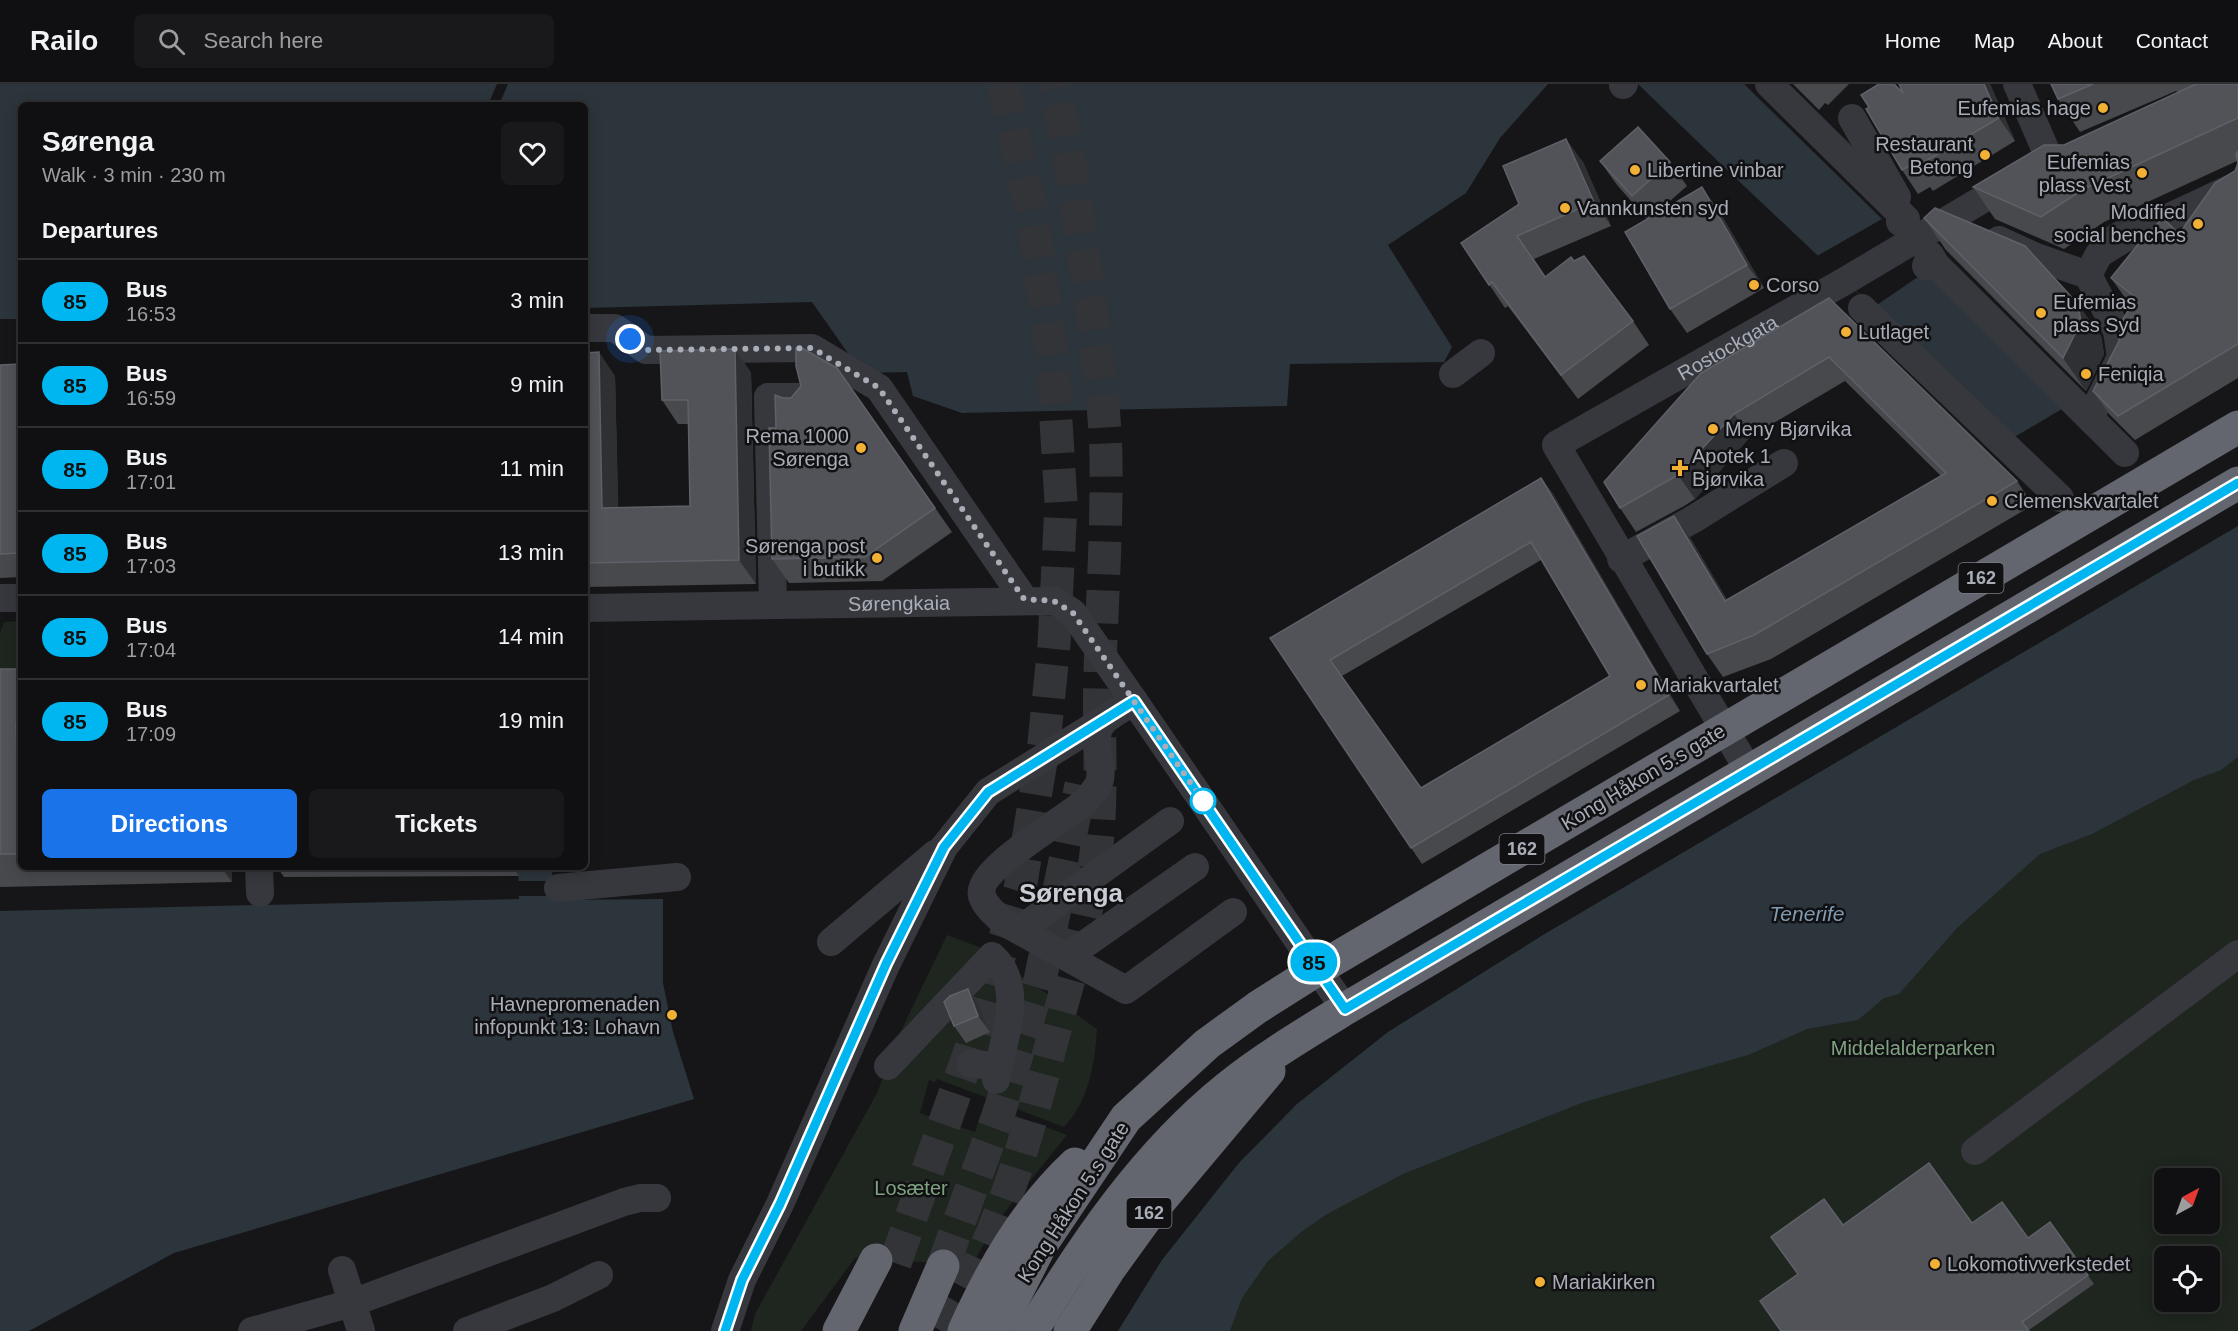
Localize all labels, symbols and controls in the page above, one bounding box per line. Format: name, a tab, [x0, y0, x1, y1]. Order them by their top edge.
search box	[134, 14, 554, 68]
text: Railo	[30, 25, 98, 56]
icon: search	[155, 25, 188, 58]
text: Search here	[203, 28, 323, 53]
text: Home	[1885, 29, 1941, 52]
text: Map	[1974, 29, 2015, 52]
text: About	[2048, 29, 2103, 52]
text: Contact	[2136, 29, 2208, 52]
place label: Eufemias hage	[1958, 97, 2091, 119]
marker: Eufemias hage	[2096, 101, 2110, 115]
button: heart	[501, 122, 564, 185]
text: Sørenga	[42, 126, 154, 157]
place label: Restaurant Betong	[1875, 133, 1973, 178]
marker: Restaurant Betong	[1978, 148, 1992, 162]
place label: Eufemias plass Vest	[2039, 151, 2130, 196]
place label: Libertine vinbar	[1647, 159, 1784, 181]
marker: Libertine vinbar	[1628, 163, 1642, 177]
text: Walk · 3 min · 230 m	[42, 164, 226, 186]
marker: Eufemias plass Vest	[2135, 166, 2149, 180]
place label: Vannkunsten syd	[1577, 197, 1729, 219]
marker: Vannkunsten syd	[1558, 201, 1572, 215]
place label: Modified social benches	[2054, 201, 2186, 246]
marker: Modified social benches	[2191, 217, 2205, 231]
text: Departures	[42, 218, 158, 243]
place label: Corso	[1766, 274, 1819, 296]
text: Bus	[126, 277, 168, 302]
marker: Corso	[1747, 278, 1761, 292]
text: 3 min	[510, 288, 564, 313]
text: 85	[63, 290, 87, 313]
place label: Eufemias plass Syd	[2053, 291, 2140, 336]
text: 16:53	[126, 303, 176, 325]
marker: Eufemias plass Syd	[2034, 306, 2048, 320]
street label: Rostockgata	[1674, 310, 1782, 385]
place label: Lutlaget	[1858, 321, 1930, 343]
your location	[615, 324, 645, 354]
marker: Lutlaget	[1839, 325, 1853, 339]
text: Bus	[126, 361, 168, 386]
place label: Feniqia	[2098, 363, 2164, 385]
marker: Feniqia	[2079, 367, 2093, 381]
text: 9 min	[510, 372, 564, 397]
text: 85	[63, 374, 87, 397]
text: 16:59	[126, 387, 176, 409]
place label: Meny Bjørvika	[1725, 418, 1853, 440]
marker: Meny Bjørvika	[1706, 422, 1720, 436]
place label: Rema 1000 Sørenga	[746, 425, 850, 470]
marker: Rema 1000 Sørenga	[854, 441, 868, 455]
text: Bus	[126, 445, 168, 470]
place label: Apotek 1 Bjørvika	[1692, 445, 1771, 490]
text: 11 min	[500, 456, 564, 481]
text: 85	[63, 458, 87, 481]
marker: Apotek 1 Bjørvika	[1673, 461, 1687, 475]
text: 17:01	[126, 471, 176, 493]
place label: Clemenskvartalet	[2004, 490, 2159, 512]
marker: Clemenskvartalet	[1985, 494, 1999, 508]
text: Bus	[126, 529, 168, 554]
place label: Sørenga post i butikk	[745, 535, 866, 580]
text: 13 min	[498, 540, 564, 565]
text: 85	[63, 542, 87, 565]
marker: Sørenga post i butikk	[870, 551, 884, 565]
text: 17:03	[126, 555, 176, 577]
road number: 162	[1958, 563, 2004, 593]
street label: Sørengkaia	[848, 592, 951, 615]
text: Bus	[126, 613, 168, 638]
text: 14 min	[498, 624, 564, 649]
text: 85	[63, 626, 87, 649]
text: 17:04	[126, 639, 176, 661]
place label: Mariakvartalet	[1653, 674, 1779, 696]
marker: Mariakvartalet	[1634, 678, 1648, 692]
text: Bus	[126, 697, 168, 722]
text: 19 min	[498, 708, 564, 733]
text: 85	[63, 710, 87, 733]
street label: Kong Håkon 5.s gate	[1557, 719, 1729, 835]
text: 17:09	[126, 723, 176, 745]
unlabelled marker	[1190, 788, 1216, 814]
button: Directions	[42, 789, 297, 858]
button: Tickets	[309, 789, 564, 858]
road number: 162	[1500, 834, 1544, 864]
district label: Sørenga	[1019, 878, 1124, 908]
water label: Tenerife	[1769, 902, 1845, 925]
line badge: 85	[1287, 942, 1341, 982]
text: 85	[1302, 951, 1326, 974]
place label: Havnepromenaden infopunkt 13: Lohavn	[474, 993, 660, 1038]
marker: Havnepromenaden infopunkt 13: Lohavn	[665, 1008, 679, 1022]
park label: Middelalderparken	[1831, 1037, 1995, 1059]
street label: Kong Håkon 5.s gate	[1013, 1118, 1133, 1286]
north arrow	[2154, 1168, 2220, 1234]
map controls	[2154, 1168, 2220, 1312]
park label: Losæter	[874, 1177, 948, 1199]
road number: 162	[1126, 1198, 1172, 1228]
button: locate	[2154, 1246, 2220, 1312]
place label: Lokomotivverkstedet	[1947, 1253, 2131, 1275]
marker: Lokomotivverkstedet	[1928, 1257, 1942, 1271]
place label: Mariakirken	[1552, 1271, 1655, 1293]
marker: Mariakirken	[1533, 1275, 1547, 1289]

